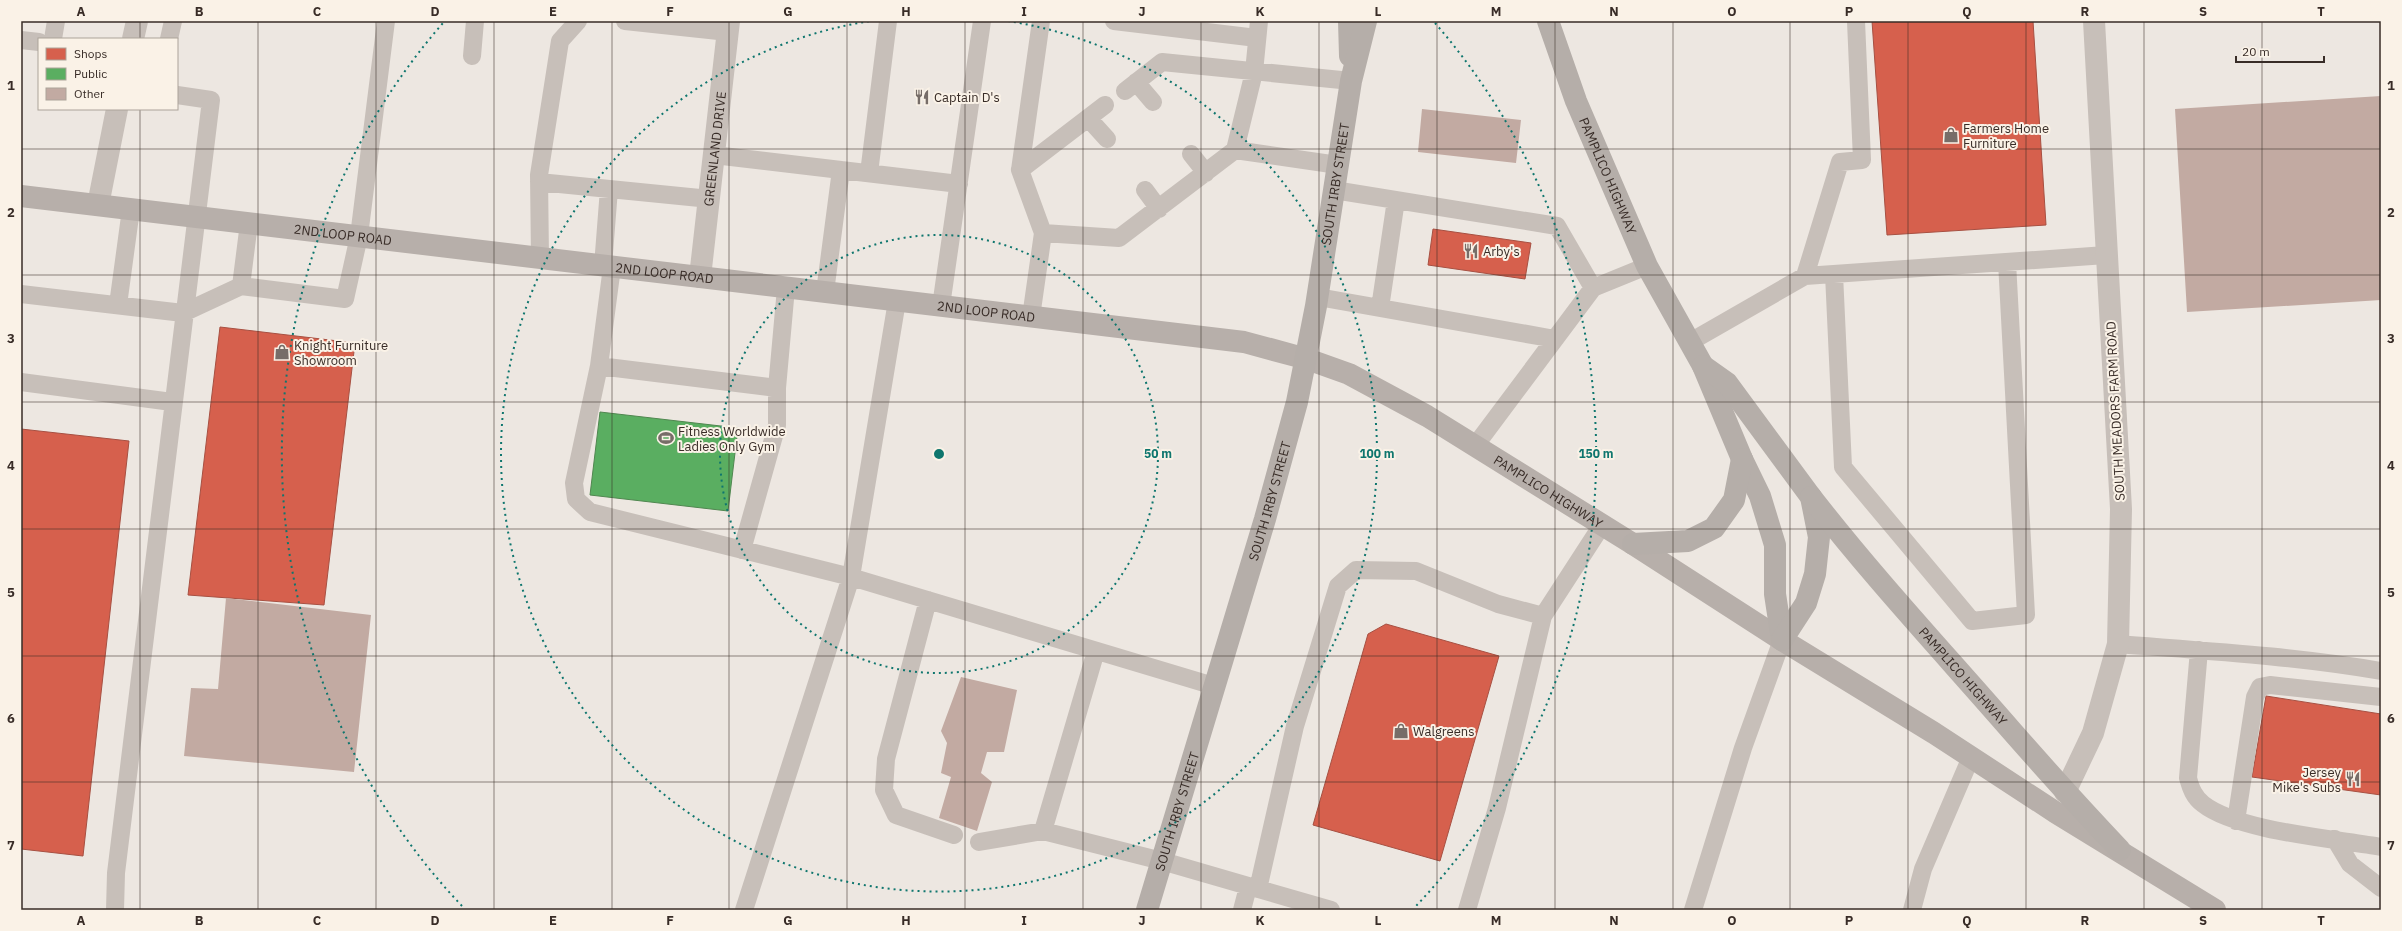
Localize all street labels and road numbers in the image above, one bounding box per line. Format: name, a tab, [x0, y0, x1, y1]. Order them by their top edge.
street label: GREENLAND DRIVE	[700, 90, 730, 207]
street label: PAMPLICO HIGHWAY	[1575, 115, 1640, 237]
street label: SOUTH IRBY STREET	[1318, 121, 1353, 246]
street label: 2ND LOOP ROAD	[293, 221, 393, 249]
street label: 2ND LOOP ROAD	[614, 259, 714, 288]
street label: 2ND LOOP ROAD	[936, 297, 1036, 326]
street label: SOUTH MEADORS FARM ROAD	[2102, 321, 2129, 501]
street label: SOUTH IRBY STREET	[1245, 439, 1295, 563]
street label: PAMPLICO HIGHWAY	[1490, 451, 1606, 532]
street label: PAMPLICO HIGHWAY	[1915, 624, 2011, 729]
street label: SOUTH IRBY STREET	[1151, 749, 1203, 873]

